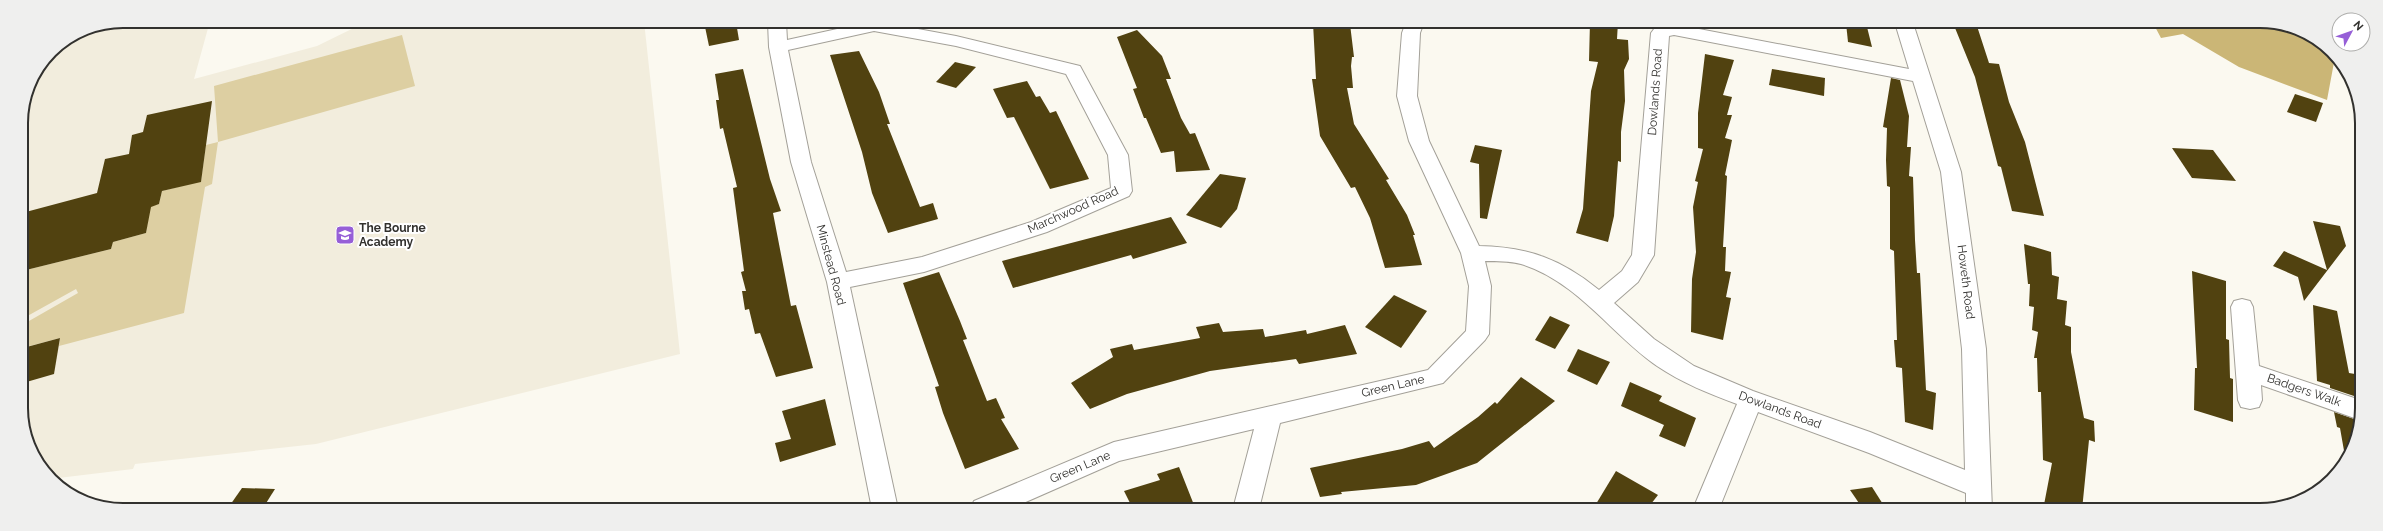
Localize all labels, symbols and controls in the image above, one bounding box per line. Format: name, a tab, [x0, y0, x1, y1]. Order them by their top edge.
north arrow	[2331, 12, 2371, 52]
text: N	[2351, 18, 2366, 33]
street label: Dowlands Road	[1645, 48, 1665, 136]
street label: Marchwood Road	[1026, 184, 1120, 236]
place label: The Bourne Academy	[359, 221, 426, 249]
street label: Minstead Road	[814, 223, 848, 307]
school or university icon: The Bourne Academy	[334, 224, 356, 246]
street label: Howeth Road	[1954, 244, 1978, 320]
street label: Badgers Walk	[2265, 371, 2343, 409]
street label: Green Lane	[1360, 372, 1426, 400]
street label: Dowlands Road	[1737, 389, 1823, 431]
street label: Green Lane	[1048, 448, 1112, 486]

